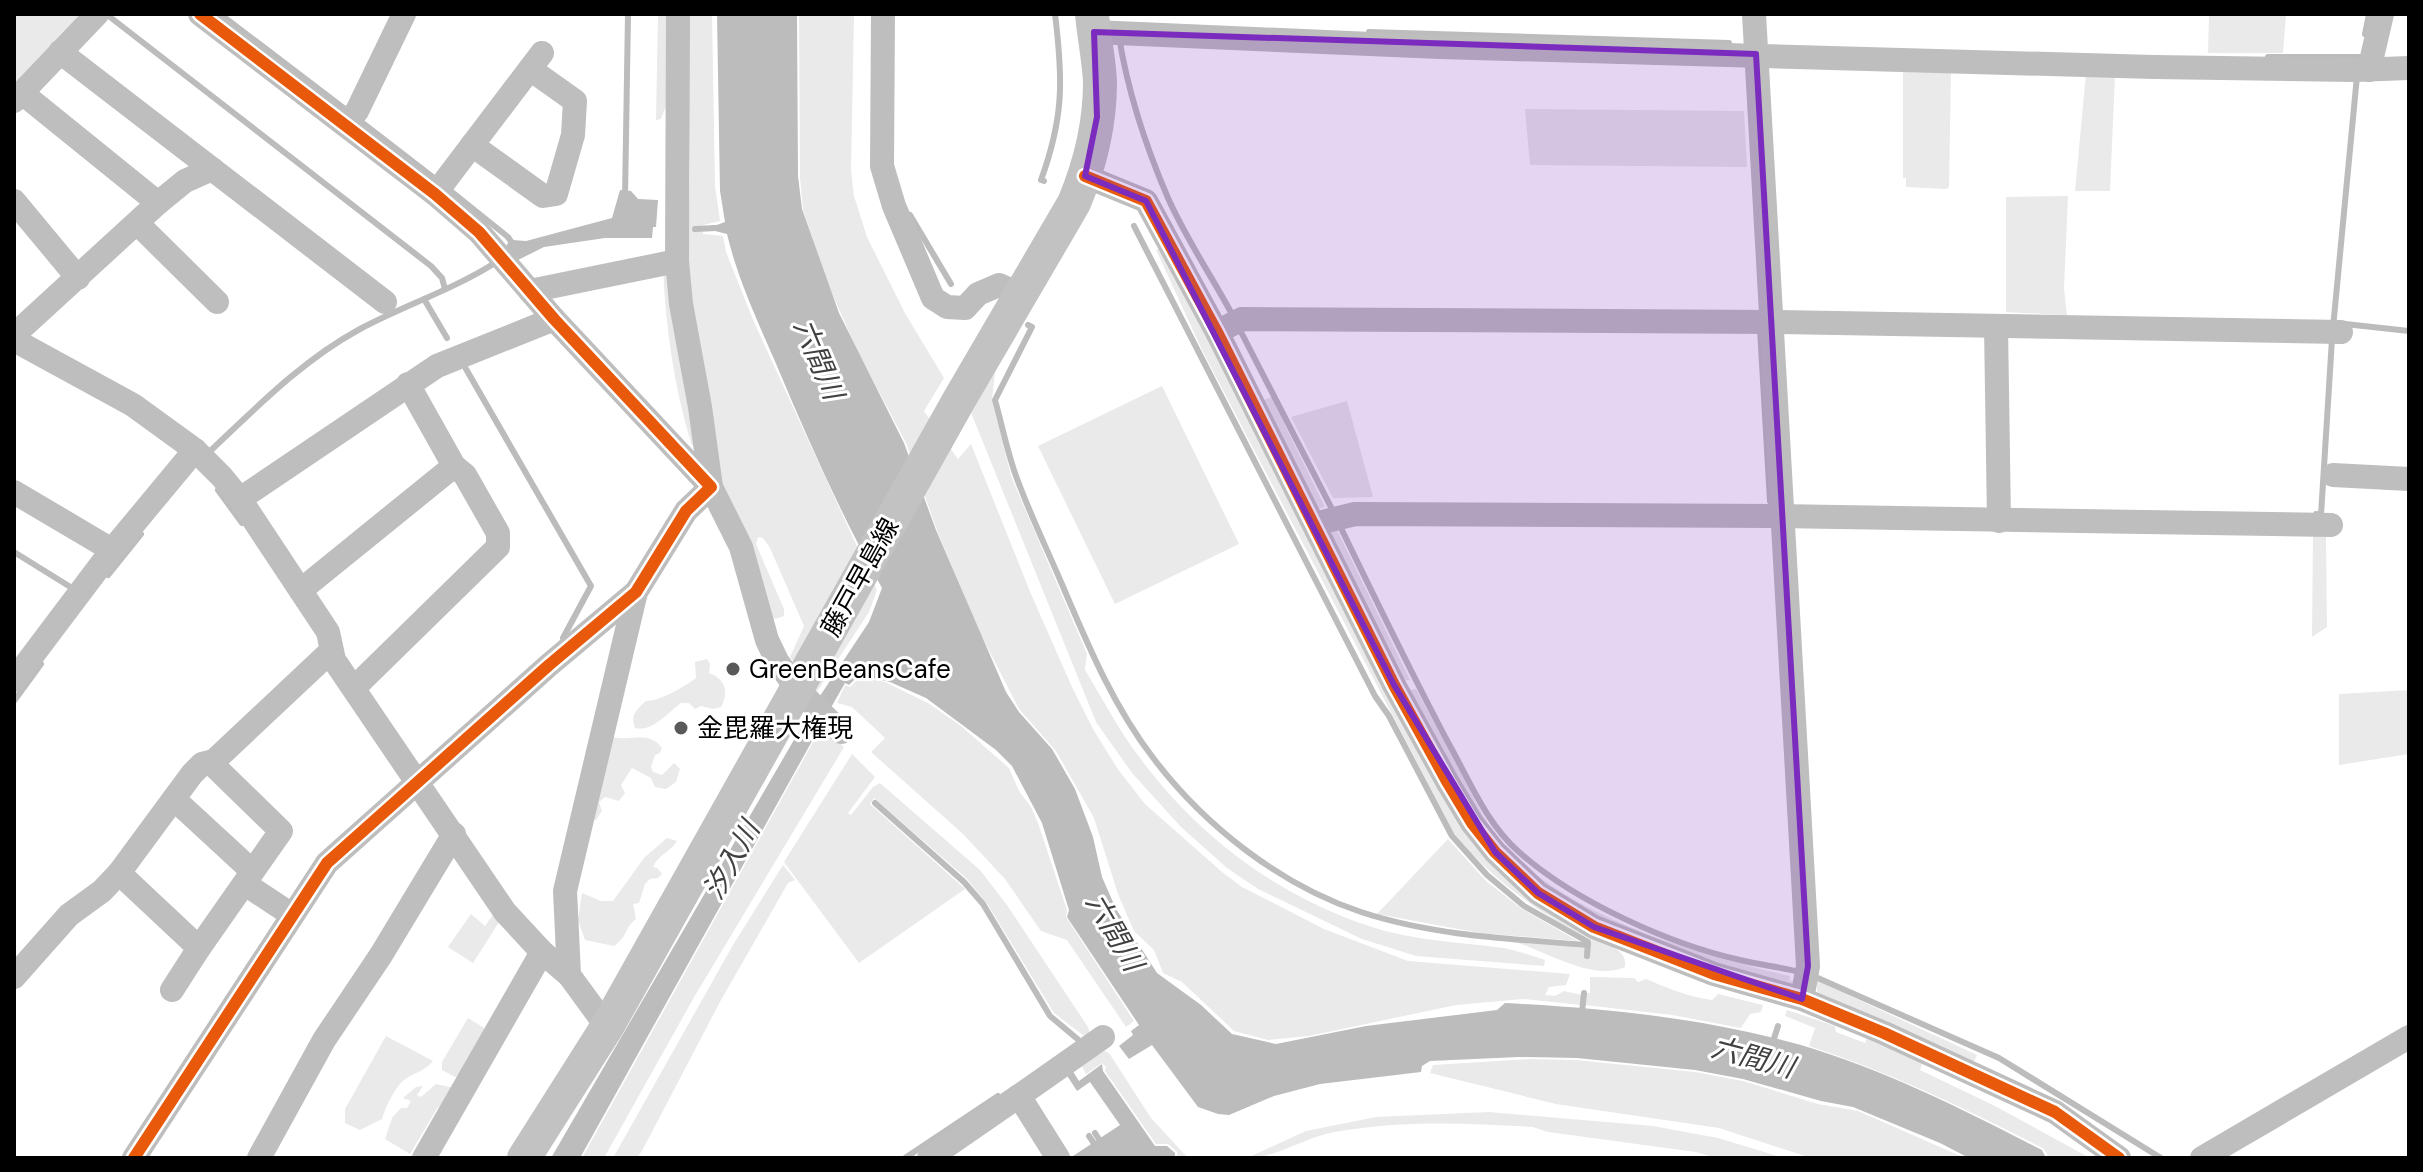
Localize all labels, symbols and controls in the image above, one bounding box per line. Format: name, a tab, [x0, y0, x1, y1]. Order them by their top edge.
water label: 六間川	[785, 313, 853, 408]
street label: 藤戸早島線	[814, 512, 906, 642]
place label: GreenBeansCafe	[749, 652, 951, 686]
marker: GreenBeansCafe	[724, 660, 742, 678]
place label: 金毘羅大権現	[697, 711, 853, 745]
marker: 金毘羅大権現	[672, 719, 690, 737]
water label: 汐入川	[695, 812, 769, 906]
water label: 六間川	[1078, 887, 1153, 980]
water label: 六間川	[1708, 1029, 1801, 1087]

